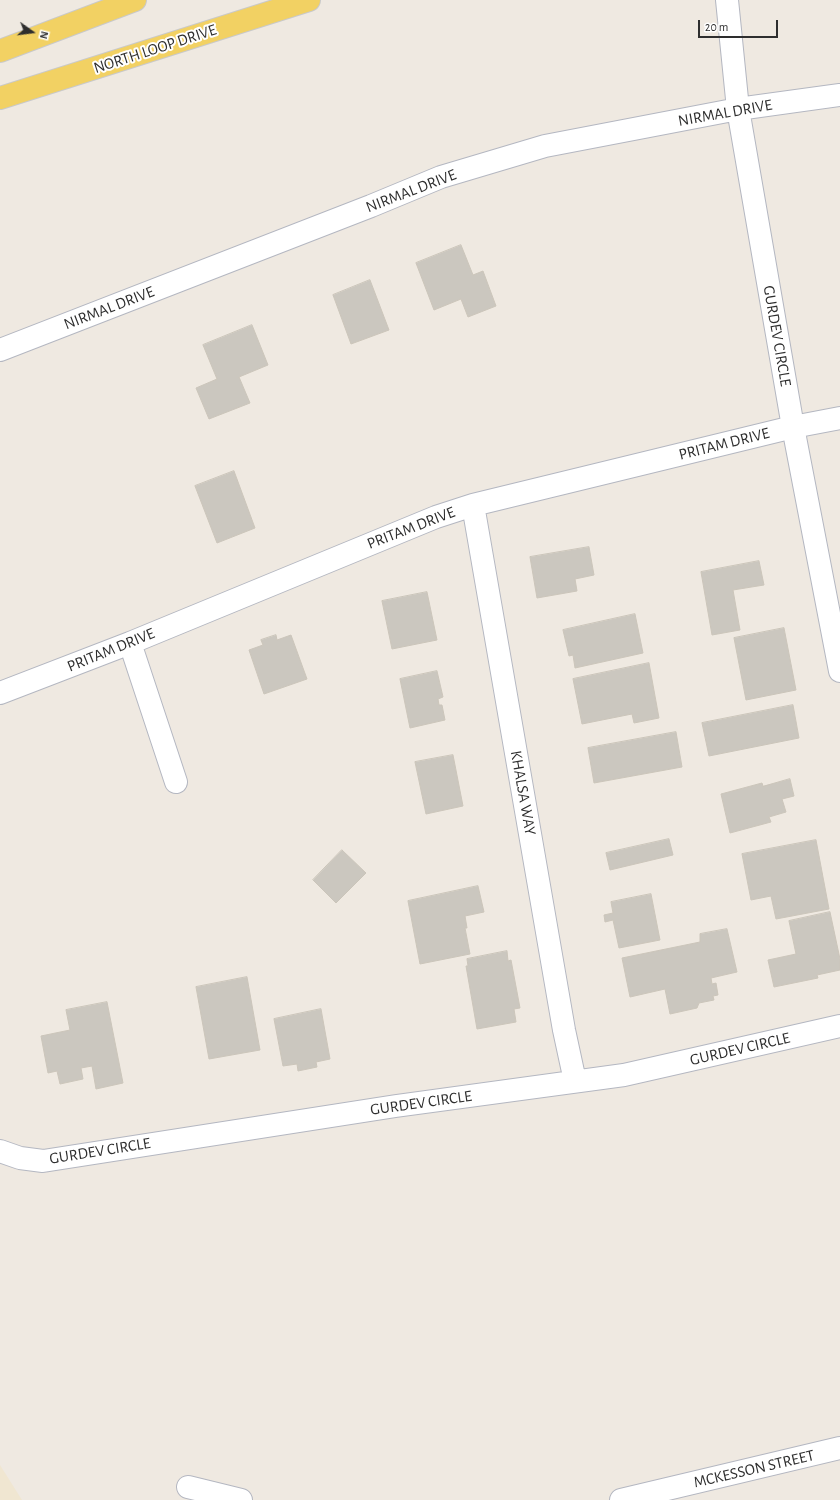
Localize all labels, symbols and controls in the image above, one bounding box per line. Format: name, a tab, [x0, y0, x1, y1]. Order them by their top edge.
north arrow	[12, 12, 52, 52]
scale bar	[700, 12, 780, 38]
street label: NORTH LOOP DRIVE	[91, 20, 219, 78]
text: 20 m	[705, 21, 728, 33]
text: N	[38, 30, 50, 40]
street label: NIRMAL DRIVE	[676, 95, 774, 131]
street label: NIRMAL DRIVE	[363, 165, 459, 217]
street label: NIRMAL DRIVE	[61, 282, 157, 334]
street label: GURDEV CIRCLE	[759, 284, 795, 388]
street label: PRITAM DRIVE	[677, 423, 771, 465]
street label: PRITAM DRIVE	[364, 502, 458, 554]
street label: PRITAM DRIVE	[64, 624, 158, 676]
street label: KHALSA WAY	[506, 749, 540, 837]
street label: GURDEV CIRCLE	[688, 1028, 792, 1070]
street label: GURDEV CIRCLE	[369, 1086, 473, 1120]
street label: GURDEV CIRCLE	[48, 1134, 152, 1168]
street label: MCKESSON STREET	[692, 1446, 816, 1492]

